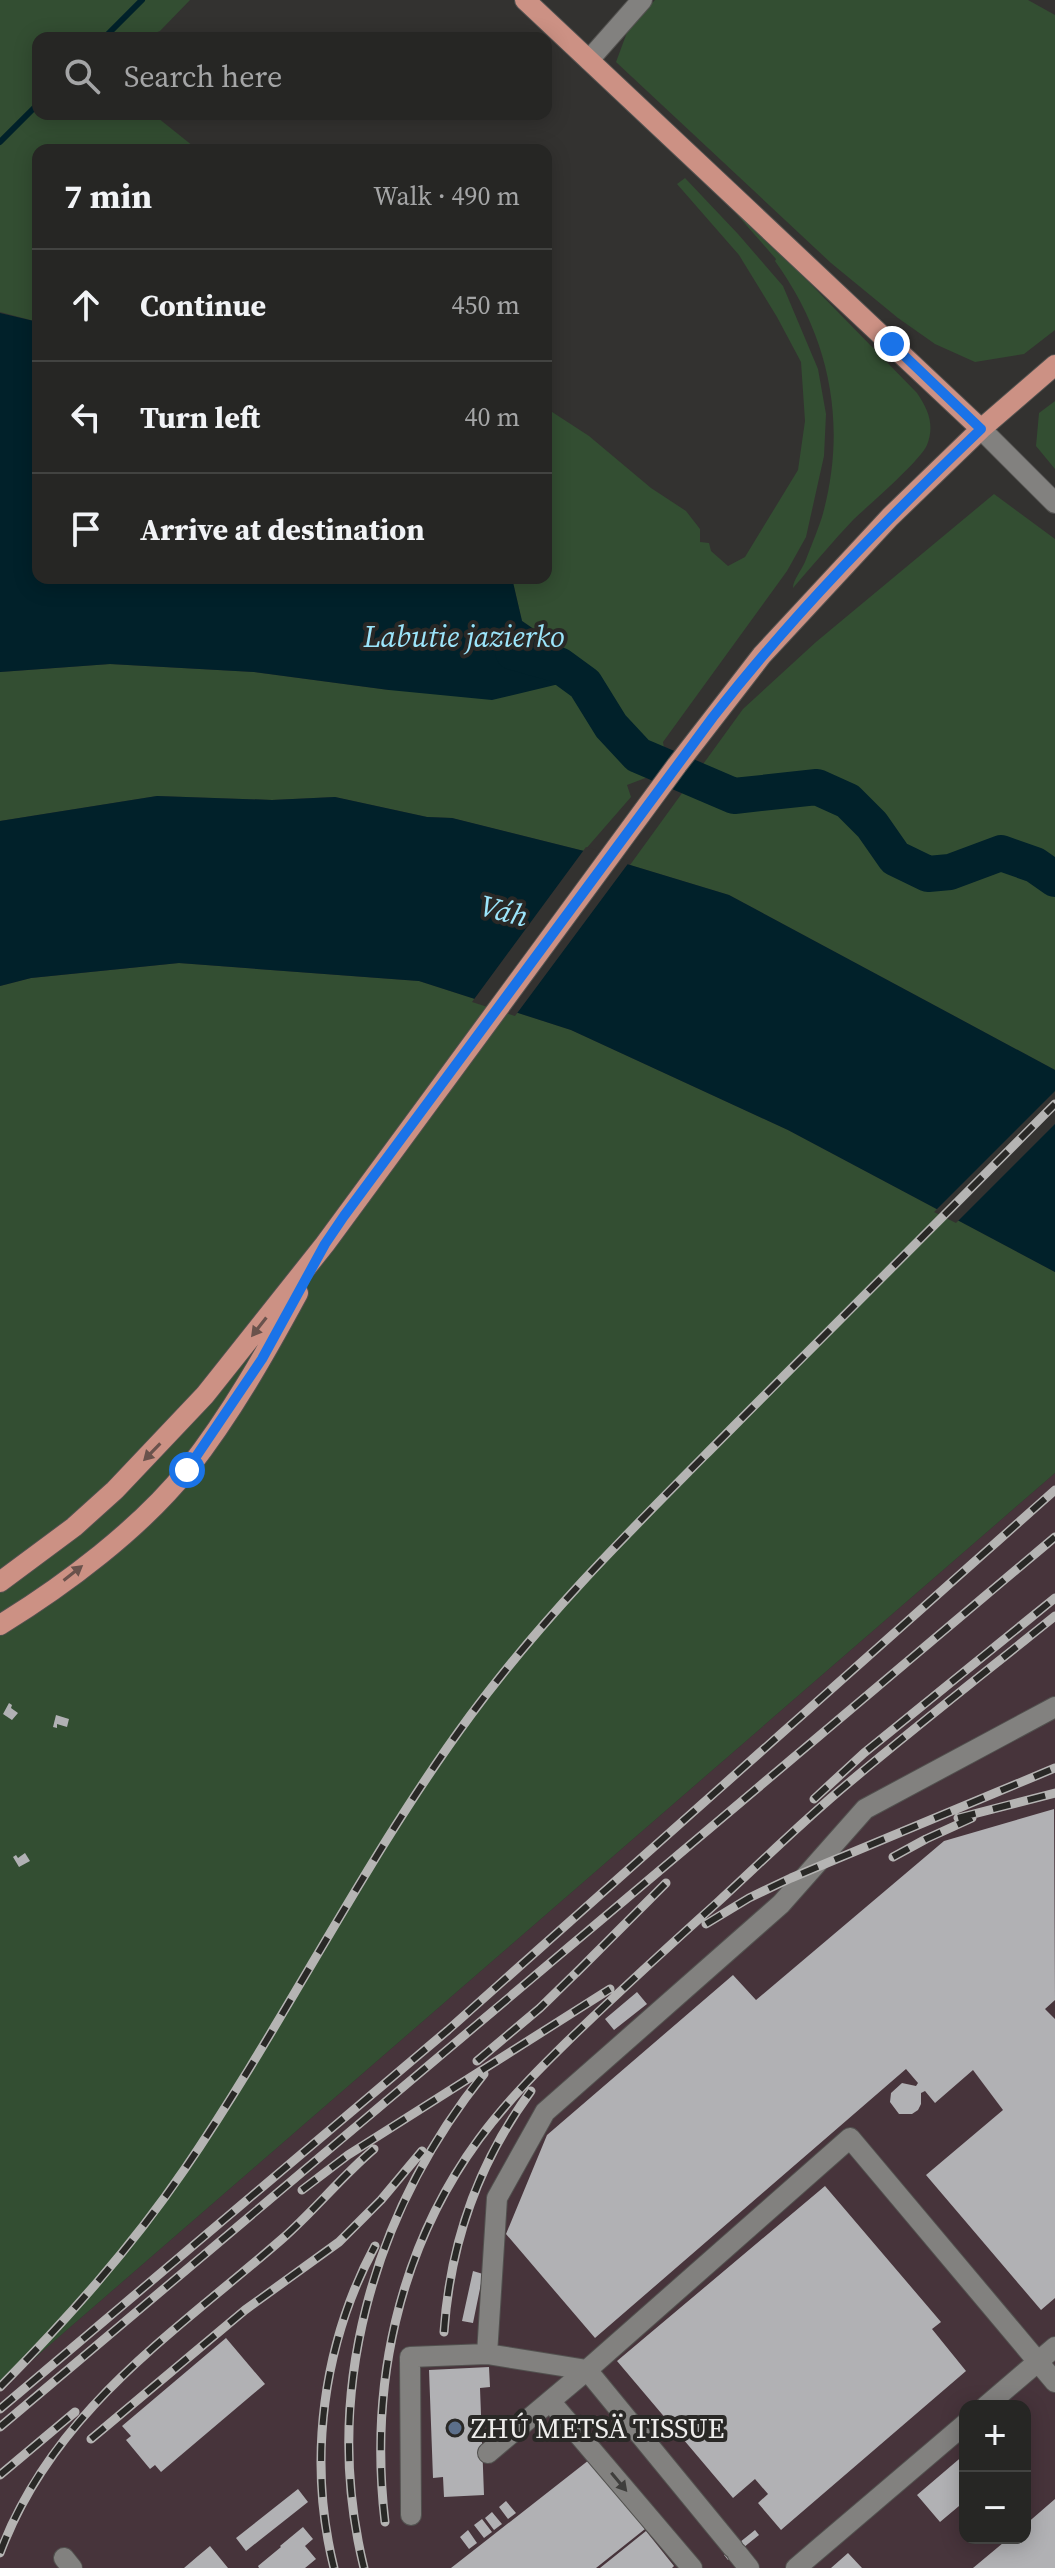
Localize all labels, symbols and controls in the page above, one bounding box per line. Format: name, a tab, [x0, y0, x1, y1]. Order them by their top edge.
search box	[32, 32, 552, 120]
icon: search	[60, 54, 104, 98]
text: Search here	[124, 56, 282, 97]
text: 7 min	[64, 173, 152, 219]
text: Walk · 490 m	[373, 178, 520, 214]
icon: ahead	[64, 283, 108, 327]
text: Continue	[140, 285, 266, 326]
text: 450 m	[452, 287, 520, 323]
route end	[874, 326, 910, 362]
icon: left	[64, 395, 108, 439]
text: Turn left	[140, 397, 260, 438]
text: 40 m	[465, 399, 520, 435]
icon: arrive	[64, 507, 108, 551]
text: Arrive at destination	[140, 509, 425, 550]
water label: Labutie jazierko	[362, 616, 565, 657]
water label: Váh	[475, 884, 533, 937]
one-way arrow	[251, 1317, 268, 1337]
one-way arrow	[143, 1442, 161, 1461]
route start	[169, 1452, 205, 1488]
one-way arrow	[63, 1566, 83, 1582]
map controls	[959, 2400, 1031, 2544]
button: +	[959, 2400, 1031, 2472]
place label: ZHÚ METSÄ TISSUE	[471, 2409, 724, 2447]
marker: ZHÚ METSÄ TISSUE	[446, 2419, 464, 2437]
one-way arrow	[610, 2471, 627, 2491]
button: −	[959, 2472, 1031, 2544]

